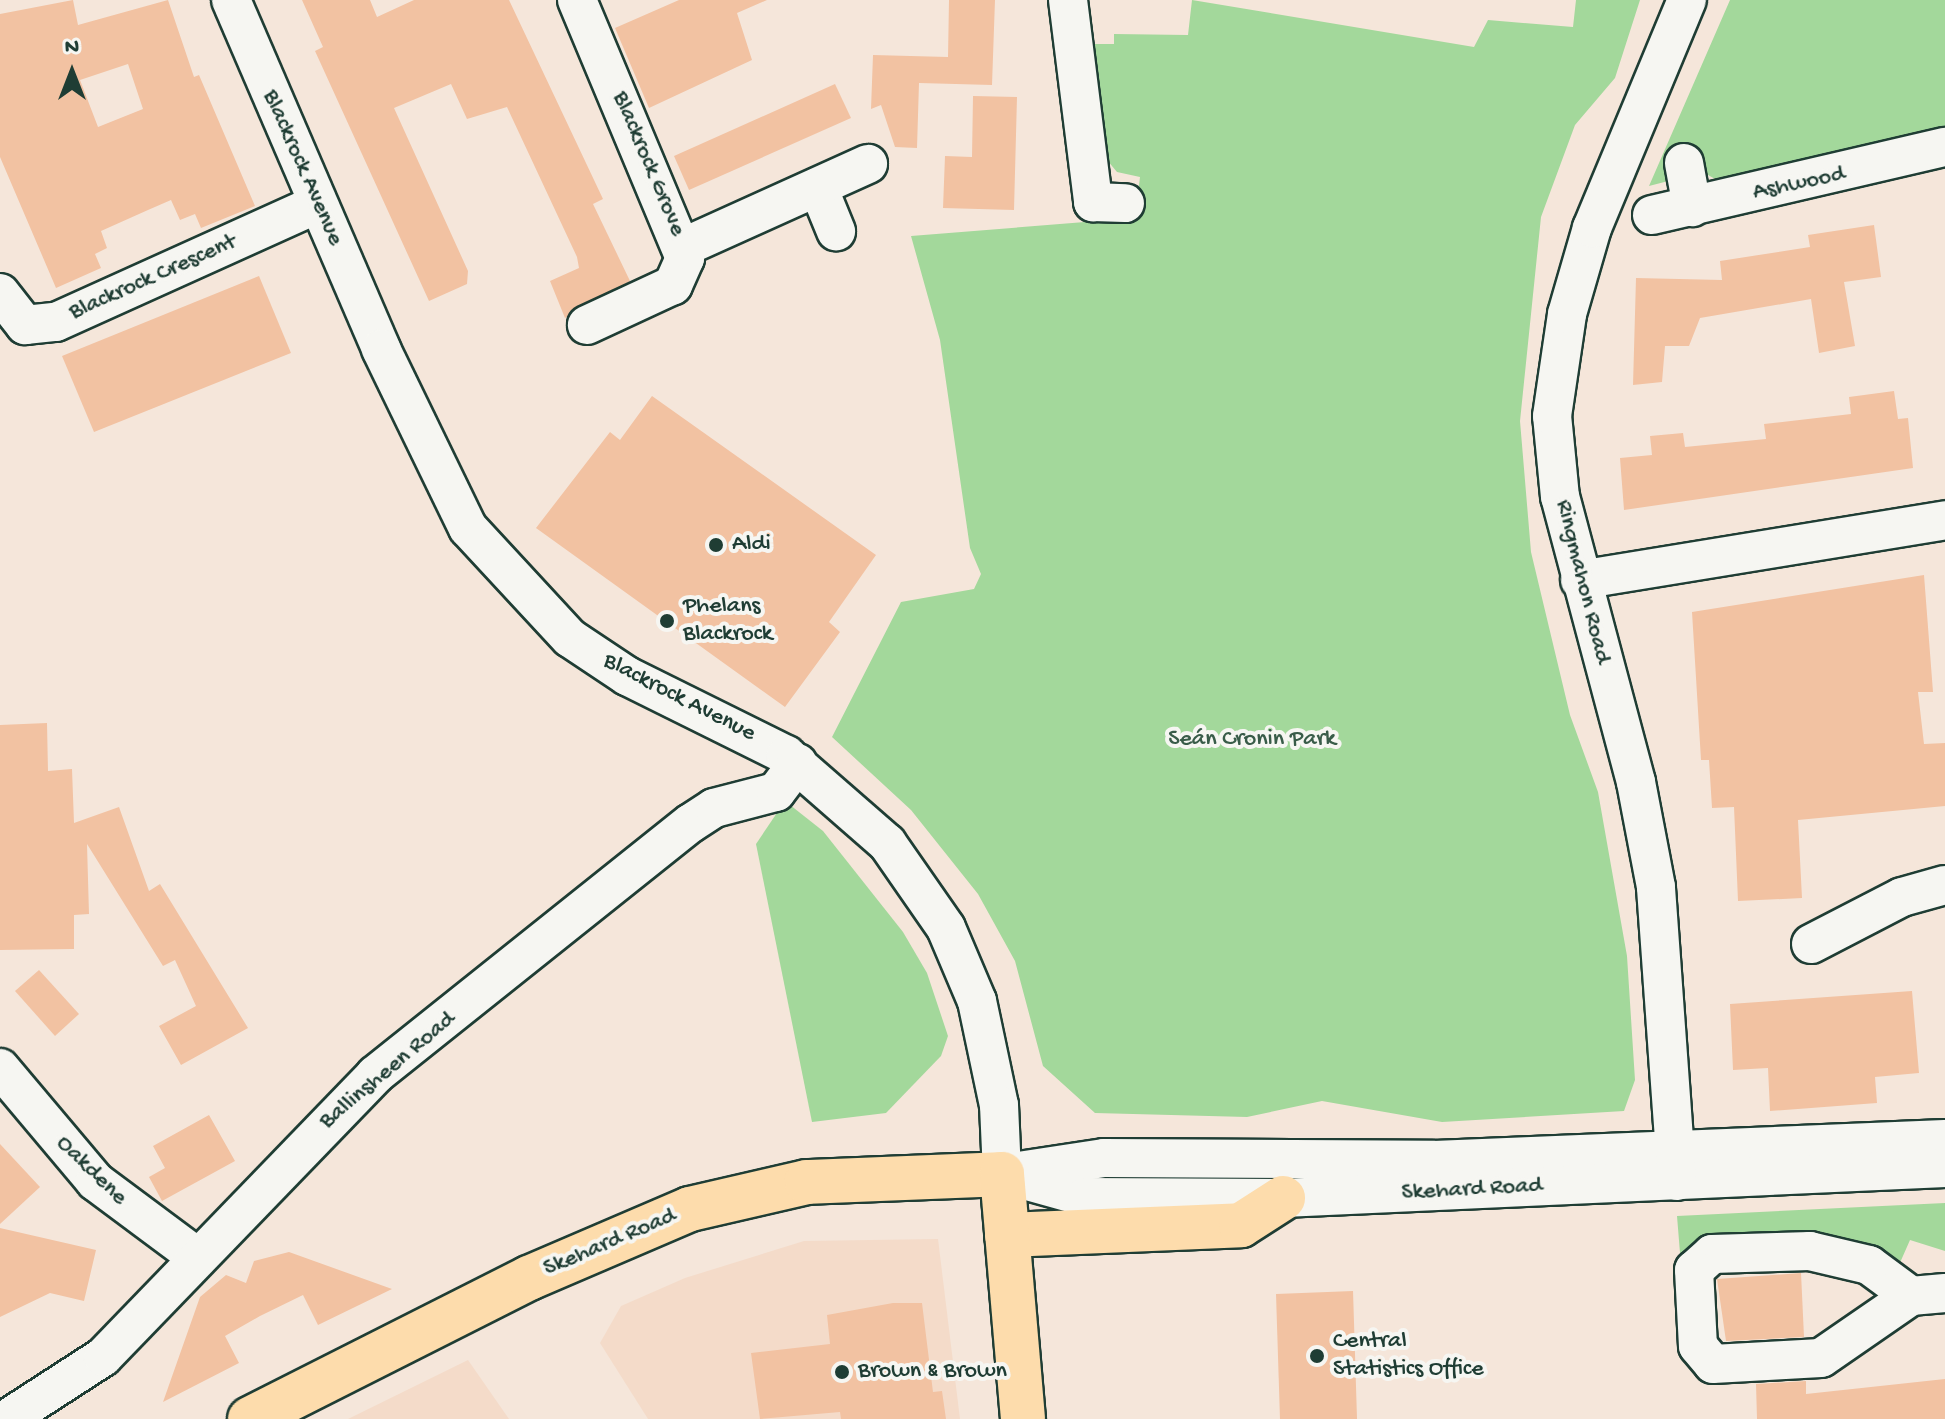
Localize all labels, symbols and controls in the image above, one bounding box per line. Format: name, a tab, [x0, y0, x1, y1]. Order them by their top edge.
north arrow	[32, 32, 112, 112]
text: N	[65, 35, 79, 61]
street label: Blackrock Avenue	[255, 86, 349, 250]
street label: Blackrock Grove	[605, 87, 691, 241]
street label: Ashwood	[1750, 160, 1848, 208]
street label: Blackrock Crescent	[65, 228, 241, 328]
street label: Ringmahon Road	[1548, 497, 1616, 667]
place label: Aldi	[732, 531, 771, 559]
marker: Aldi	[707, 536, 725, 554]
place label: Phelans Blackrock	[683, 593, 773, 649]
marker: Phelans Blackrock	[658, 612, 676, 630]
street label: Blackrock Avenue	[598, 647, 760, 749]
park label: Seán Cronin Park	[1168, 726, 1336, 754]
street label: Ballinsheen Road	[314, 1006, 462, 1136]
street label: Oakdene	[49, 1130, 133, 1212]
street label: Skehard Road	[1401, 1172, 1543, 1208]
street label: Skehard Road	[539, 1202, 681, 1284]
place label: Central Statistics Office	[1333, 1328, 1484, 1384]
marker: Central Statistics Office	[1308, 1347, 1326, 1365]
place label: Brown & Brown	[858, 1358, 1007, 1386]
marker: Brown & Brown	[833, 1363, 851, 1381]

